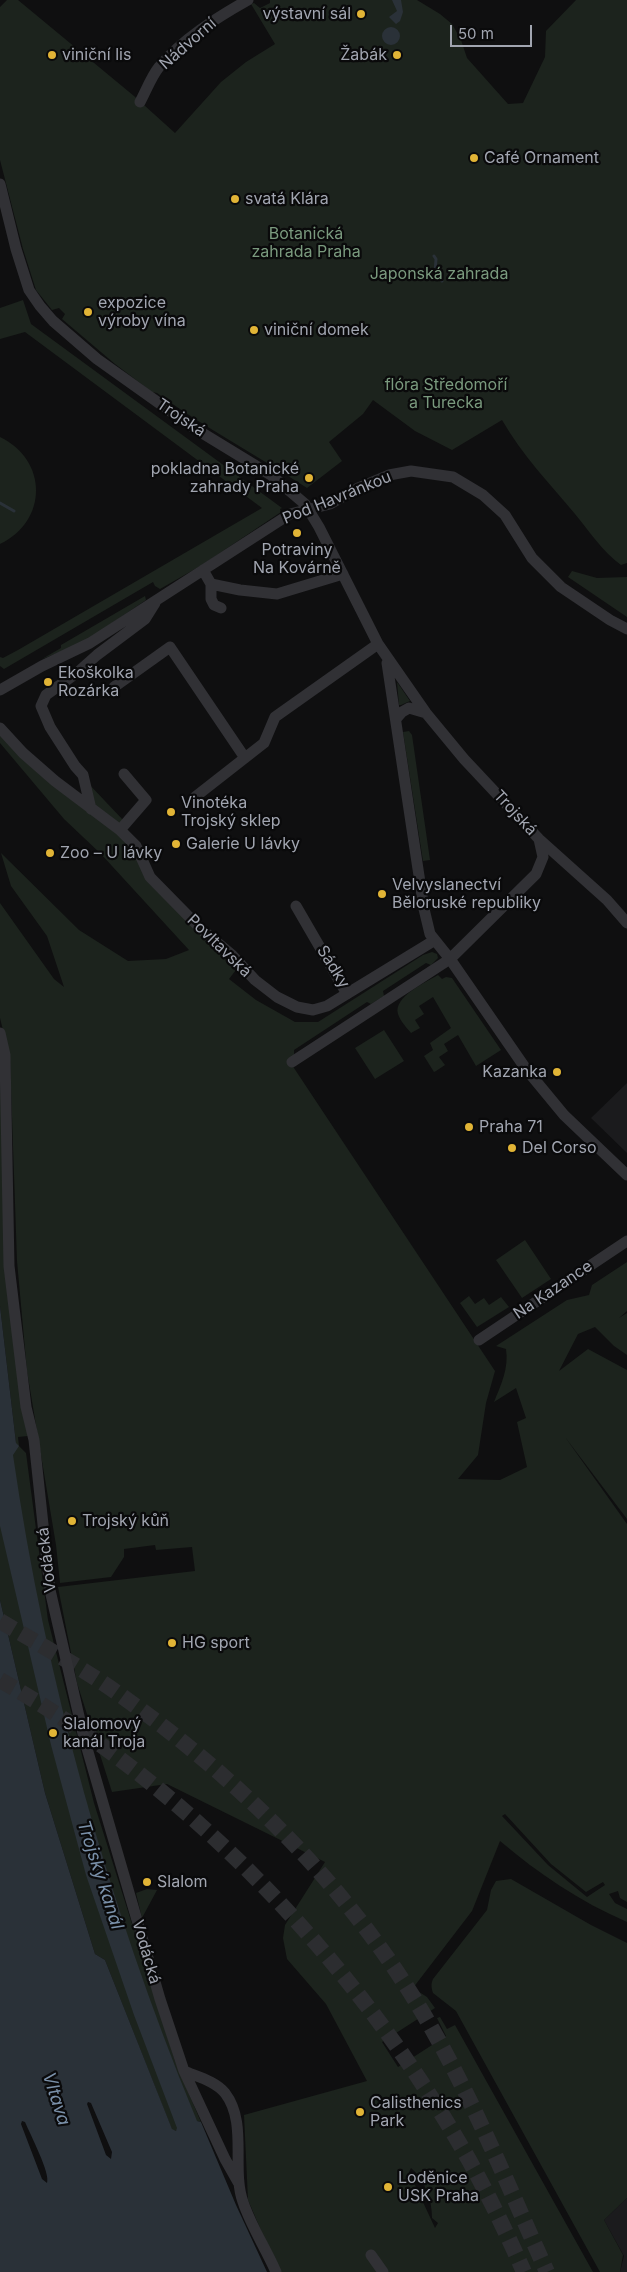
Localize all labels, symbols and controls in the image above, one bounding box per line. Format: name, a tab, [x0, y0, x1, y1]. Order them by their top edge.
place label: výstavní sál	[262, 4, 351, 24]
marker: výstavní sál	[355, 8, 367, 20]
street label: Nádvorní	[156, 14, 220, 74]
scale bar	[452, 15, 534, 47]
text: 50 m	[458, 24, 494, 43]
place label: viniční lis	[62, 45, 131, 65]
place label: Žabák	[340, 45, 387, 65]
marker: viniční lis	[46, 49, 58, 61]
marker: Žabák	[391, 49, 403, 61]
place label: Café Ornament	[484, 148, 599, 168]
marker: Café Ornament	[468, 152, 480, 164]
place label: svatá Klára	[245, 189, 329, 209]
marker: svatá Klára	[229, 193, 241, 205]
park label: Botanická zahrada Praha	[251, 224, 361, 262]
park label: Japonská zahrada	[370, 264, 508, 284]
place label: expozice výroby vína	[98, 293, 186, 331]
marker: expozice výroby vína	[82, 306, 94, 318]
place label: viniční domek	[264, 320, 369, 340]
marker: viniční domek	[248, 324, 260, 336]
park label: flóra Středomoří a Turecka	[385, 375, 507, 413]
street label: Trojská	[153, 395, 209, 441]
place label: pokladna Botanické zahrady Praha	[151, 459, 299, 497]
street label: Pod Havránkou	[280, 467, 394, 529]
marker: pokladna Botanické zahrady Praha	[303, 472, 315, 484]
marker: Potraviny Na Kovárně	[291, 527, 303, 539]
place label: Potraviny Na Kovárně	[253, 540, 341, 578]
place label: Ekoškolka Rozárka	[58, 663, 134, 701]
marker: Ekoškolka Rozárka	[42, 676, 54, 688]
street label: Trojská	[489, 786, 541, 840]
place label: Vinotéka Trojský sklep	[181, 793, 281, 831]
marker: Vinotéka Trojský sklep	[165, 806, 177, 818]
place label: Galerie U lávky	[186, 834, 300, 854]
marker: Galerie U lávky	[170, 838, 182, 850]
place label: Zoo – U lávky	[60, 843, 162, 863]
marker: Zoo – U lávky	[44, 847, 56, 859]
place label: Velvyslanectví Běloruské republiky	[392, 875, 541, 913]
marker: Velvyslanectví Běloruské republiky	[376, 888, 388, 900]
street label: Povltavská	[183, 911, 255, 981]
street label: Sádky	[312, 942, 354, 992]
place label: Kazanka	[482, 1062, 547, 1082]
marker: Kazanka	[551, 1066, 563, 1078]
place label: Praha 71	[479, 1117, 543, 1137]
marker: Praha 71	[463, 1121, 475, 1133]
place label: Del Corso	[522, 1138, 597, 1158]
marker: Del Corso	[506, 1142, 518, 1154]
street label: Na Kazance	[510, 1257, 596, 1323]
place label: Trojský kůň	[82, 1511, 169, 1531]
marker: Trojský kůň	[66, 1515, 78, 1527]
street label: Vodácká	[33, 1526, 61, 1594]
place label: HG sport	[182, 1633, 250, 1653]
marker: HG sport	[166, 1637, 178, 1649]
place label: Slalomový kanál Troja	[63, 1714, 145, 1752]
marker: Slalomový kanál Troja	[47, 1727, 59, 1739]
water label: Trojský kanál	[72, 1818, 128, 1932]
place label: Slalom	[157, 1872, 208, 1892]
marker: Slalom	[141, 1876, 153, 1888]
street label: Vodácká	[128, 1918, 164, 1986]
water label: Vltava	[37, 2070, 75, 2128]
place label: Calisthenics Park	[370, 2093, 462, 2131]
marker: Calisthenics Park	[354, 2106, 366, 2118]
place label: Loděnice USK Praha	[398, 2168, 479, 2206]
marker: Loděnice USK Praha	[382, 2181, 394, 2193]

